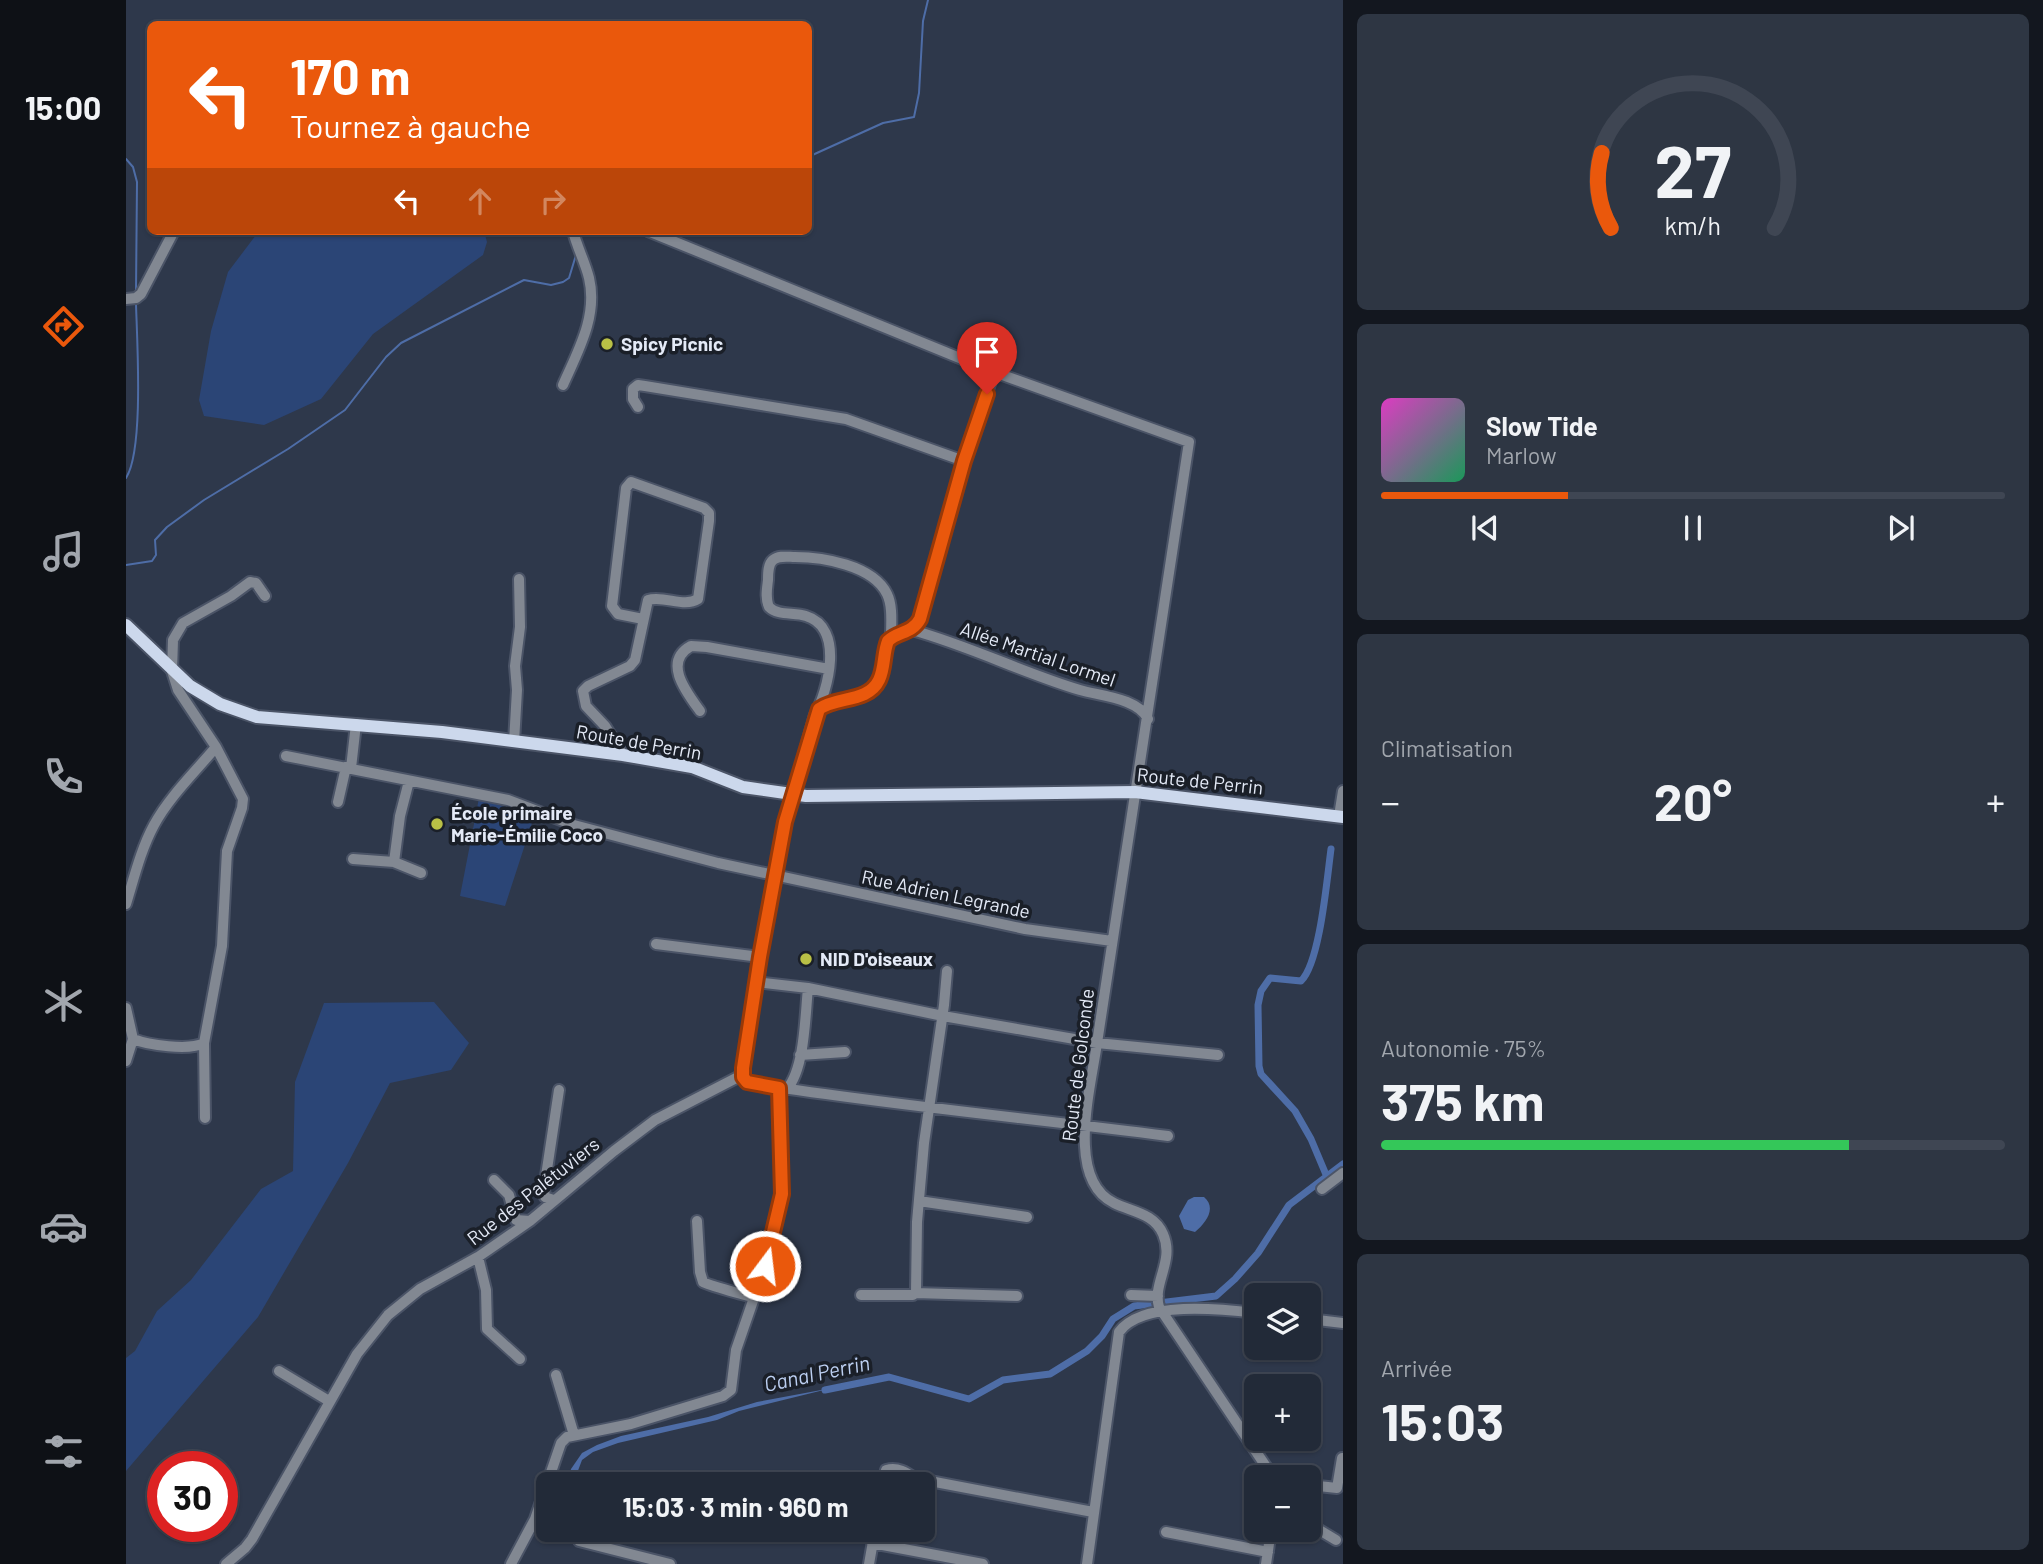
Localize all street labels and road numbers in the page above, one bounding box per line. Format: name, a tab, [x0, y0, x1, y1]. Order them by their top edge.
street label: Allée Martial Lormel	[958, 616, 1119, 691]
street label: Route de Perrin	[575, 719, 704, 764]
street label: Route de Perrin	[1136, 762, 1264, 799]
street label: Rue Adrien Legrande	[860, 864, 1032, 923]
street label: Route de Golconde	[1057, 987, 1098, 1143]
street label: Rue des Palétuviers	[462, 1132, 603, 1249]

